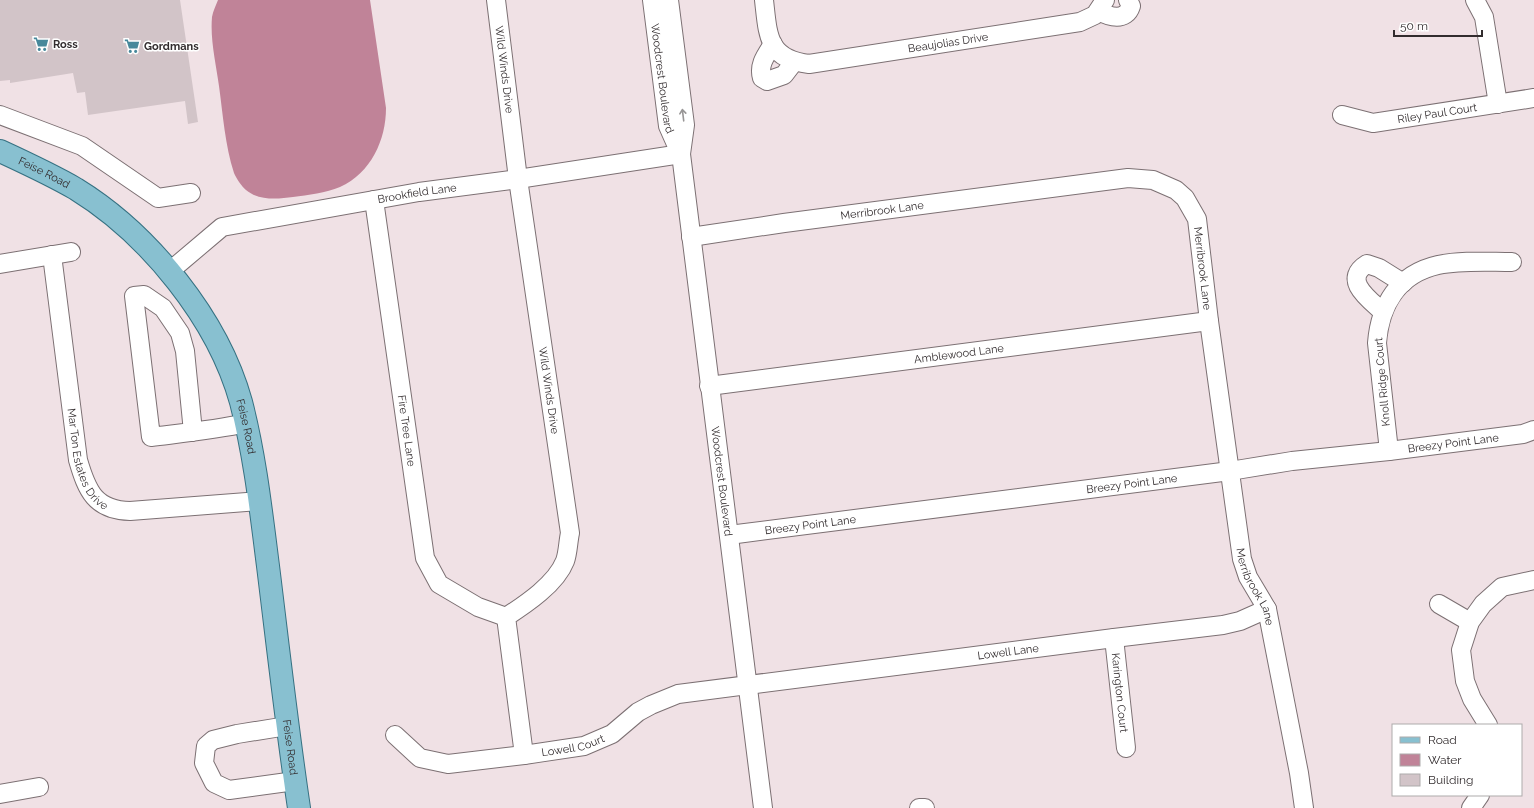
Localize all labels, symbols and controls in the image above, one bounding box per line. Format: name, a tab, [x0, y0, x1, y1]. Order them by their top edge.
scale bar	[1394, 12, 1482, 38]
text: 50 m	[1400, 19, 1428, 33]
street label: Woodcrest Boulevard	[648, 23, 677, 136]
street label: Wild Winds Drive	[492, 25, 516, 114]
street label: Beaujolias Drive	[907, 30, 990, 56]
supermarket icon: Ross	[32, 35, 50, 53]
supermarket icon: Gordmans	[123, 37, 141, 55]
place label: Ross	[53, 38, 78, 51]
place label: Gordmans	[144, 40, 199, 53]
street label: Riley Paul Court	[1397, 101, 1478, 126]
one-way arrow	[680, 109, 687, 122]
street label: Feise Road	[16, 154, 72, 191]
street label: Brookfield Lane	[376, 181, 458, 206]
street label: Merribrook Lane	[840, 199, 925, 223]
street label: Merribrook Lane	[1191, 226, 1214, 311]
street label: Knoll Ridge Court	[1372, 337, 1393, 427]
street label: Amblewood Lane	[913, 342, 1005, 366]
street label: Wild Winds Drive	[536, 346, 561, 435]
street label: Fire Tree Lane	[395, 394, 418, 468]
street label: Feise Road	[233, 398, 258, 455]
street label: Mar Ton Estates Drive	[64, 407, 111, 513]
street label: Woodcrest Boulevard	[708, 425, 735, 537]
street label: Breezy Point Lane	[1407, 431, 1500, 456]
street label: Breezy Point Lane	[1086, 472, 1179, 496]
street label: Breezy Point Lane	[764, 513, 857, 537]
street label: Merribrook Lane	[1234, 547, 1276, 627]
street label: Lowell Lane	[977, 642, 1040, 662]
street label: Karington Court	[1109, 652, 1130, 734]
street label: Feise Road	[280, 719, 300, 776]
legend	[1392, 724, 1522, 796]
street label: Lowell Court	[541, 732, 607, 759]
text: Road	[1428, 733, 1457, 747]
text: Water	[1428, 753, 1462, 767]
text: Building	[1428, 773, 1474, 787]

